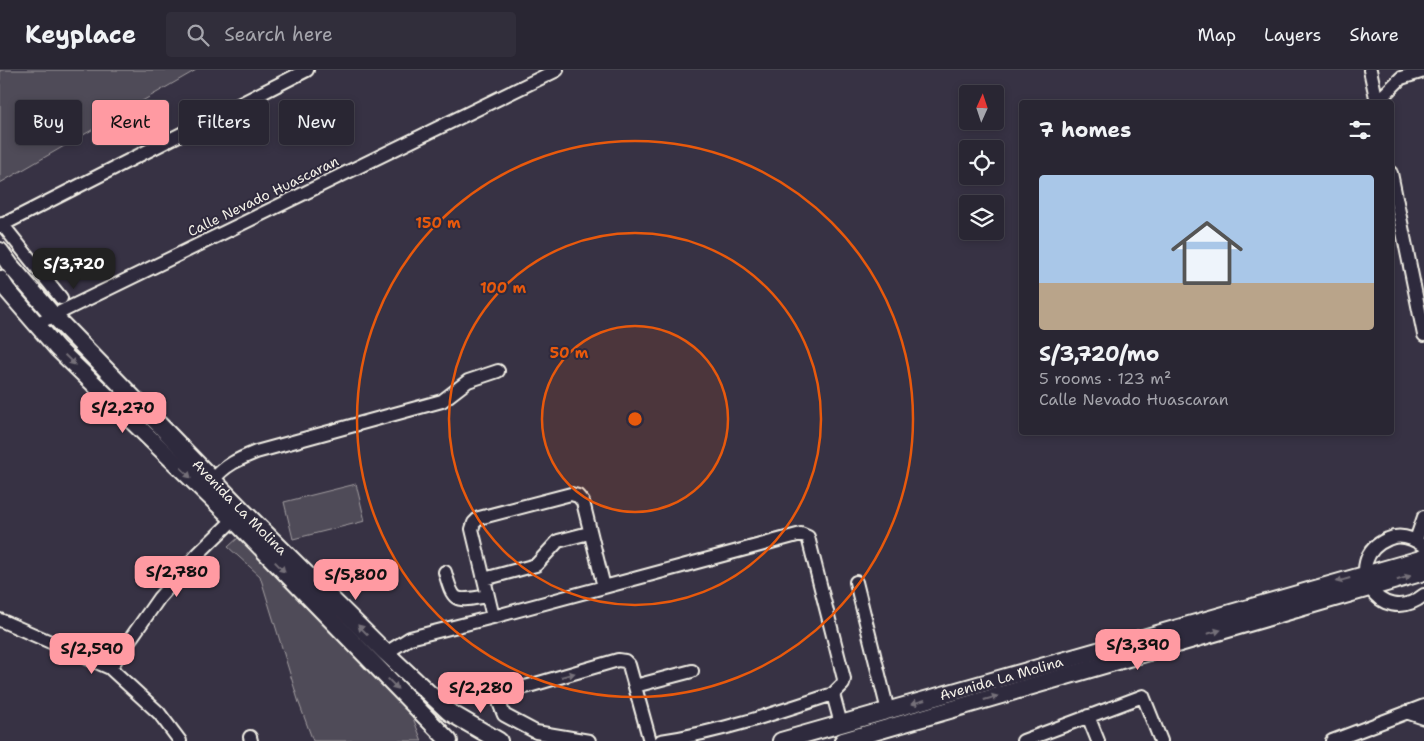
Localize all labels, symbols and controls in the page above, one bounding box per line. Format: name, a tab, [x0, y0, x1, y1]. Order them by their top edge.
search box	[166, 12, 516, 57]
text: Keyplace	[25, 19, 136, 51]
icon: search	[184, 21, 212, 49]
text: Search here	[224, 22, 333, 47]
text: Map	[1198, 23, 1236, 47]
text: Layers	[1264, 23, 1321, 47]
text: Share	[1349, 23, 1399, 47]
north arrow	[959, 85, 1004, 130]
map controls	[959, 85, 1004, 240]
chip: Buy	[15, 100, 82, 145]
chip: Rent	[92, 100, 169, 145]
chip: Filters	[179, 100, 269, 145]
chip: New	[279, 100, 354, 145]
text: 7 homes	[1039, 116, 1131, 144]
icon: filters	[1346, 116, 1374, 144]
button: locate	[959, 140, 1004, 185]
street label: Calle Nevado Huascaran	[185, 151, 342, 240]
button: layers	[959, 195, 1004, 240]
icon: home	[1162, 208, 1252, 298]
text: 150 m	[415, 213, 461, 233]
pin: S/3,720	[28, 248, 120, 290]
text: S/3,720	[43, 253, 105, 274]
text: 100 m	[480, 278, 526, 298]
text: S/3,720/mo	[1039, 340, 1160, 368]
text: 50 m	[550, 343, 589, 363]
one-way arrow	[63, 354, 75, 366]
text: 5 rooms · 123 m²	[1039, 368, 1171, 389]
text: Calle Nevado Huascaran	[1039, 389, 1228, 410]
pin: S/2,270	[77, 392, 169, 434]
text: S/2,270	[91, 397, 155, 418]
centre of rings	[626, 410, 644, 428]
street label: Avenida La Molina	[189, 455, 291, 559]
one-way arrow	[180, 467, 192, 479]
pin: S/2,780	[131, 556, 223, 598]
pin: S/5,800	[310, 558, 402, 601]
text: S/2,780	[146, 561, 208, 582]
one-way arrow	[274, 561, 286, 573]
text: S/5,800	[325, 564, 387, 585]
one-way arrow	[1396, 573, 1411, 581]
one-way arrow	[1336, 577, 1351, 585]
one-way arrow	[357, 625, 369, 637]
pin: S/3,390	[1092, 628, 1184, 671]
one-way arrow	[1207, 628, 1222, 636]
pin: S/2,590	[46, 632, 138, 675]
text: S/3,390	[1106, 634, 1170, 655]
text: S/2,590	[61, 638, 123, 659]
street label: Avenida La Molina	[937, 652, 1065, 704]
one-way arrow	[561, 670, 576, 678]
pin: S/2,280	[435, 672, 527, 714]
text: S/2,280	[449, 677, 513, 698]
one-way arrow	[387, 678, 399, 690]
one-way arrow	[983, 693, 998, 701]
one-way arrow	[910, 698, 926, 706]

